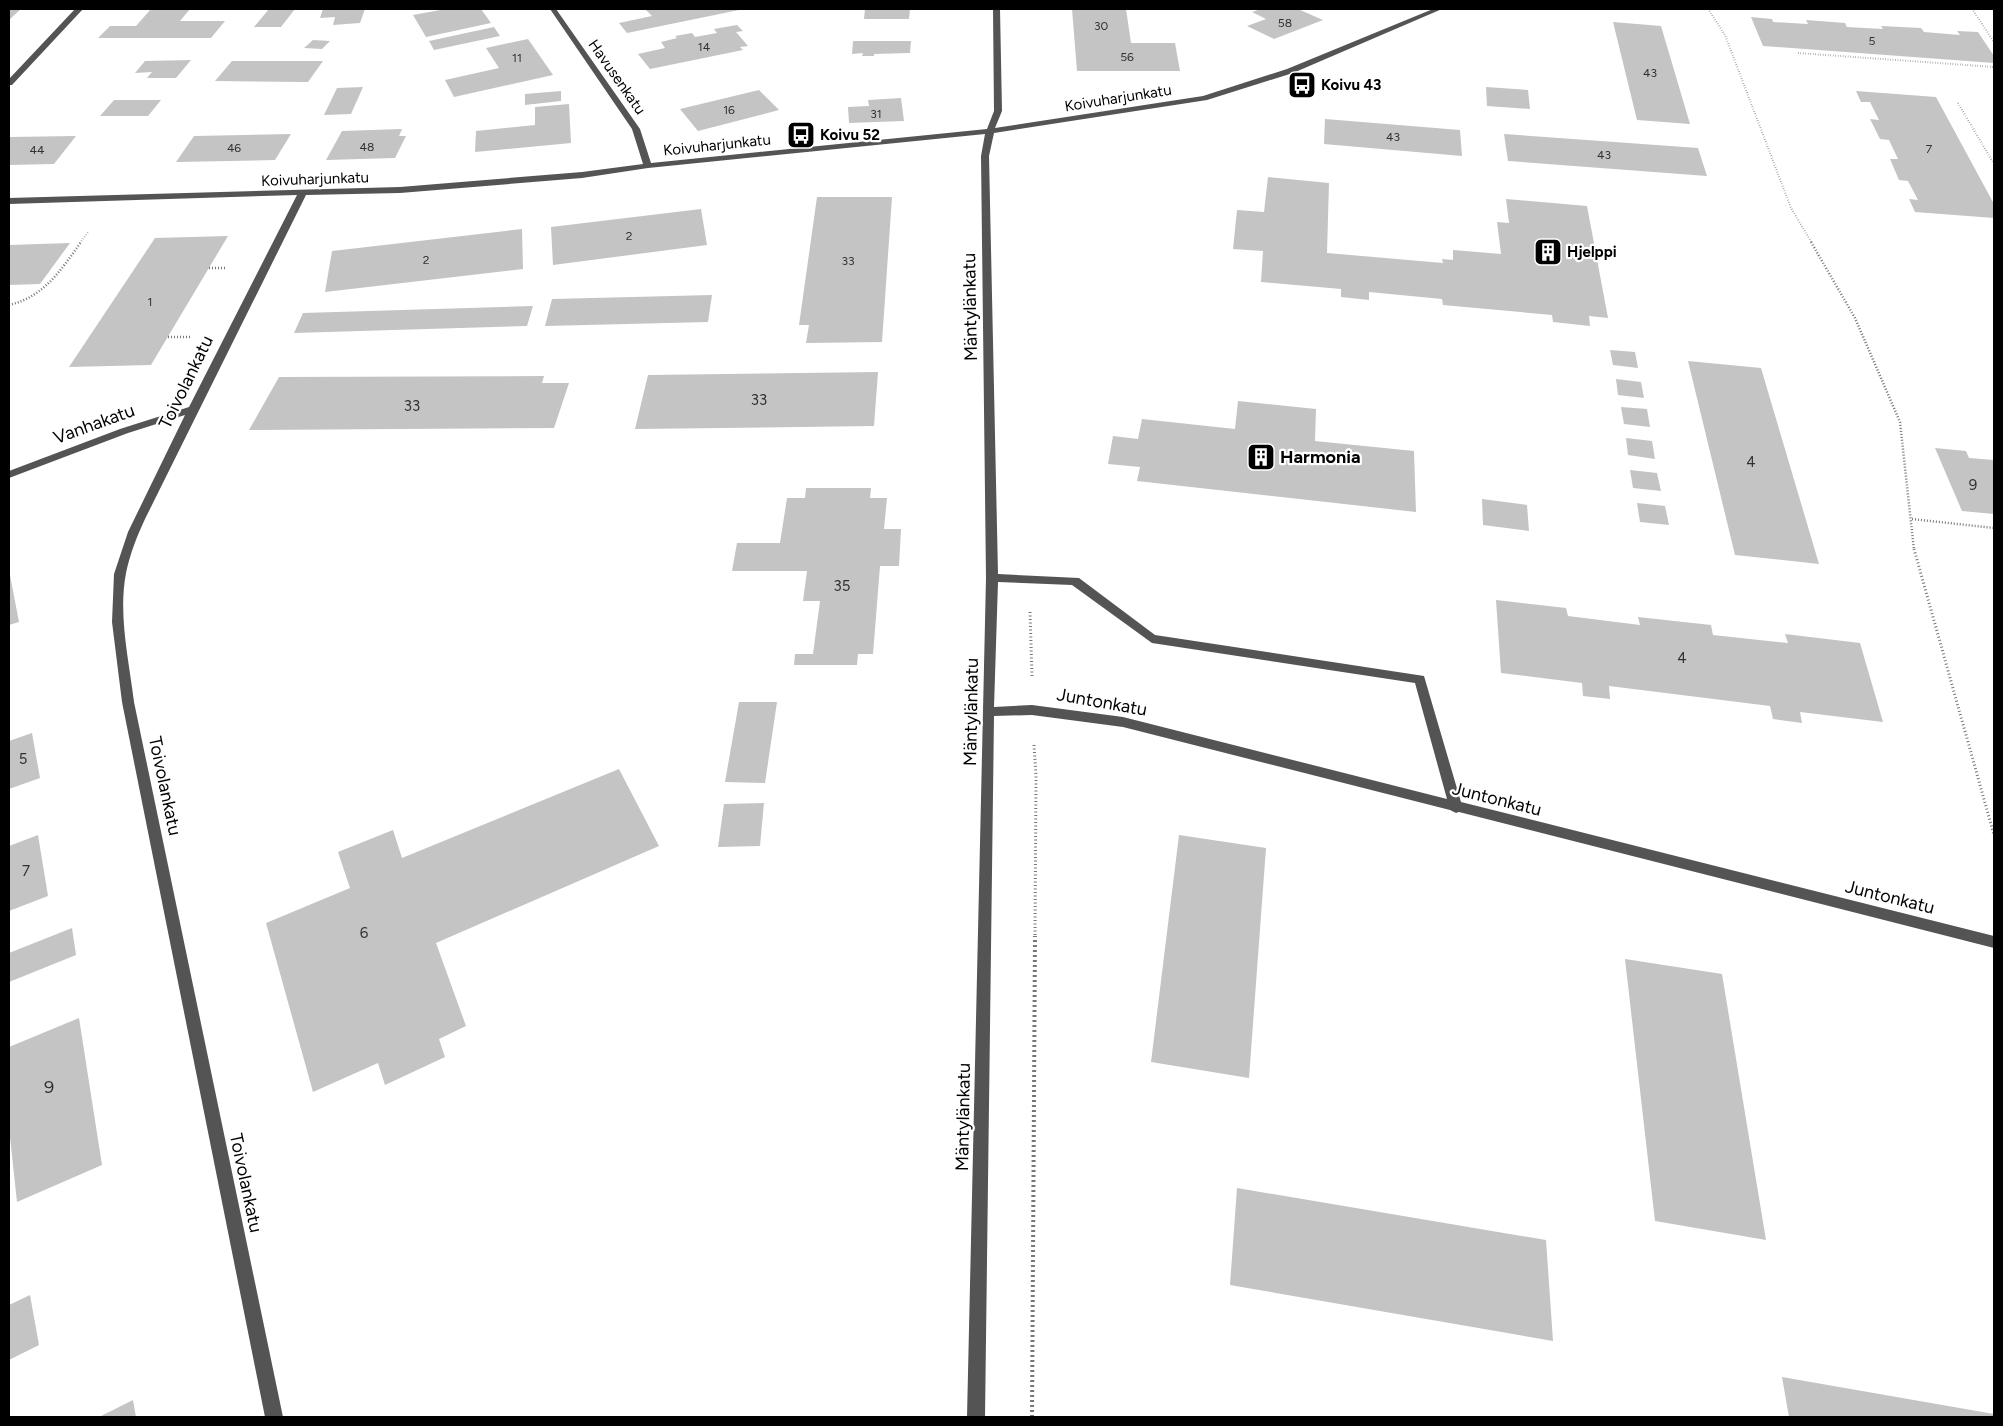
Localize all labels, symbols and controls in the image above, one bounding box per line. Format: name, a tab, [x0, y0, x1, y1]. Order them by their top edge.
house number: 58	[1278, 16, 1292, 30]
house number: 30	[1094, 19, 1108, 33]
house number: 5	[1869, 34, 1876, 48]
street label: Havusenkatu	[585, 36, 649, 118]
house number: 14	[698, 40, 711, 54]
house number: 56	[1120, 50, 1134, 64]
house number: 11	[512, 51, 522, 65]
house number: 43	[1643, 66, 1657, 80]
bus stop icon: Koivu 43	[1287, 70, 1317, 100]
place label: Koivu 43	[1321, 76, 1381, 94]
street label: Koivuharjunkatu	[1063, 81, 1173, 115]
house number: 16	[723, 103, 735, 117]
house number: 31	[870, 107, 882, 121]
bus stop icon: Koivu 52	[786, 120, 816, 150]
place label: Koivu 52	[820, 126, 880, 144]
street label: Koivuharjunkatu	[662, 130, 772, 160]
house number: 43	[1386, 130, 1400, 144]
house number: 48	[360, 140, 374, 154]
house number: 46	[227, 141, 241, 155]
house number: 7	[1926, 142, 1933, 156]
house number: 44	[30, 143, 45, 157]
house number: 43	[1597, 148, 1611, 162]
street label: Koivuharjunkatu	[261, 168, 369, 190]
house number: 2	[626, 229, 632, 243]
building icon: Hjelppi	[1533, 237, 1563, 267]
place label: Hjelppi	[1567, 243, 1617, 261]
house number: 2	[423, 253, 429, 267]
street label: Mäntylänkatu	[958, 253, 982, 361]
house number: 33	[841, 254, 855, 268]
house number: 1	[148, 295, 152, 309]
street label: Toivolankatu	[154, 332, 218, 432]
house number: 33	[751, 391, 767, 409]
house number: 33	[404, 397, 420, 415]
street label: Vanhakatu	[50, 399, 138, 449]
building icon: Harmonia	[1246, 442, 1276, 472]
place label: Harmonia	[1280, 446, 1361, 468]
house number: 4	[1746, 453, 1756, 471]
house number: 9	[1969, 476, 1977, 494]
house number: 35	[834, 577, 850, 595]
house number: 4	[1677, 649, 1687, 667]
street label: Mäntylänkatu	[959, 658, 983, 766]
street label: Juntonkatu	[1055, 683, 1149, 721]
street label: Toivolankatu	[144, 734, 186, 838]
house number: 5	[19, 750, 27, 768]
street label: Juntonkatu	[1450, 777, 1544, 821]
house number: 7	[22, 862, 30, 880]
street label: Juntonkatu	[1843, 875, 1937, 919]
house number: 6	[360, 924, 369, 942]
street label: Mäntylänkatu	[951, 1063, 975, 1171]
house number: 9	[44, 1076, 54, 1098]
street label: Toivolankatu	[225, 1131, 267, 1235]

